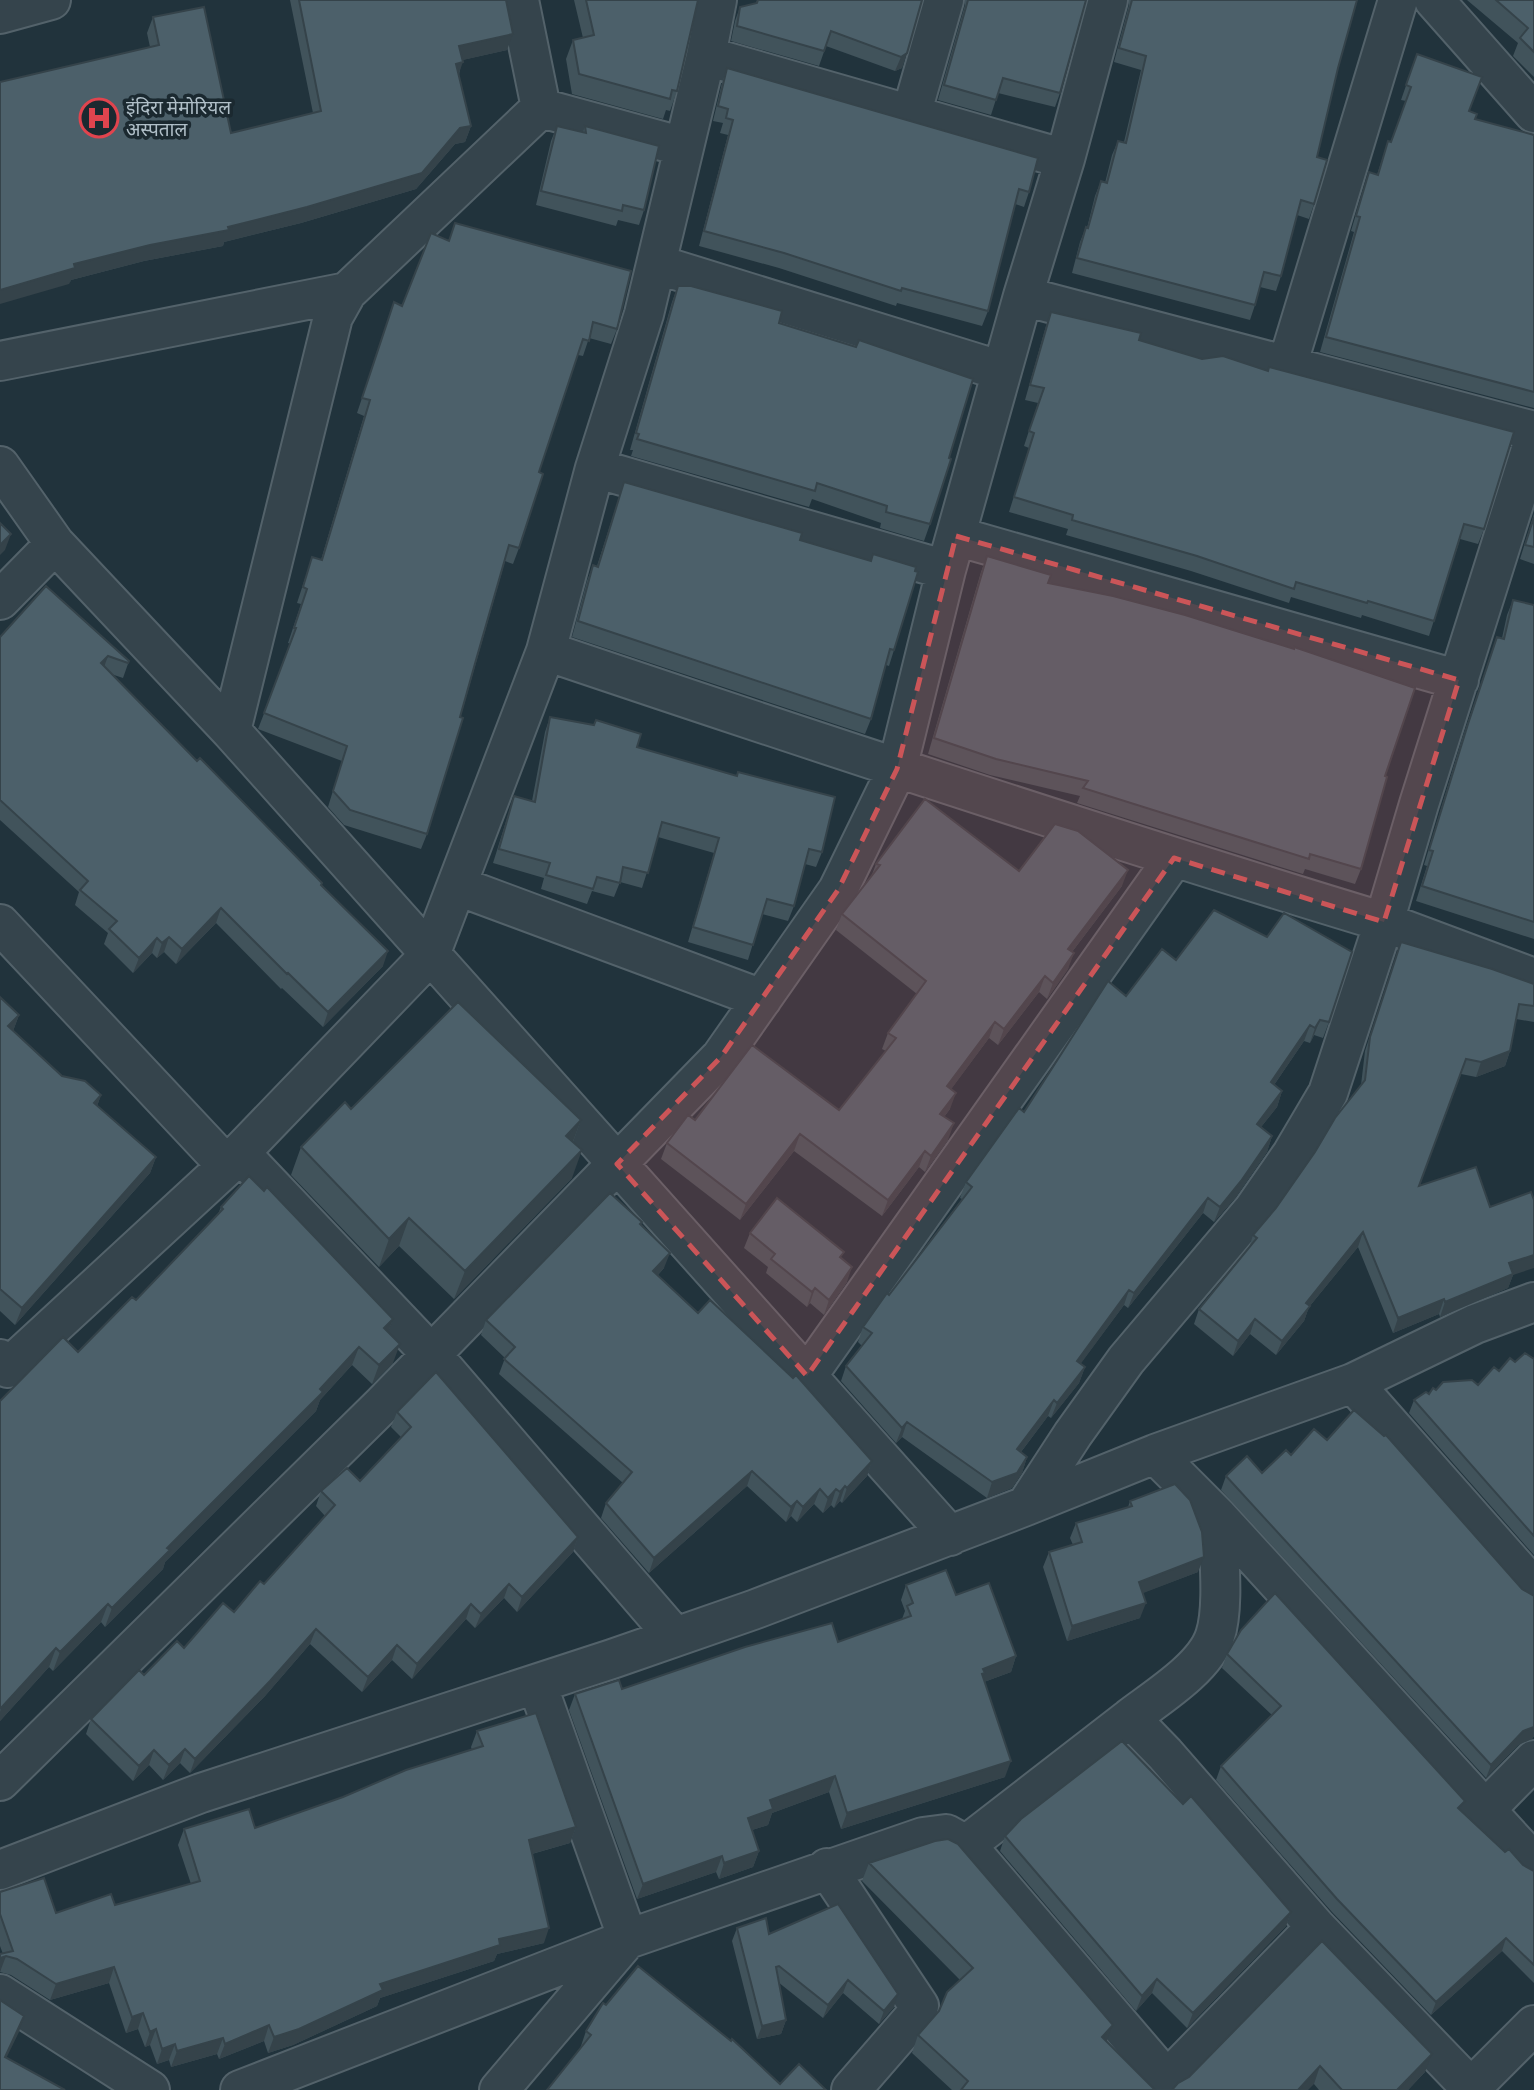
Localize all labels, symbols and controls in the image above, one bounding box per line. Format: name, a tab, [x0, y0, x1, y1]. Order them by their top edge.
place label: इंदिरा मेमोरियल अस्पताल	[126, 95, 232, 140]
hospital icon: इंदिरा मेमोरियल अस्पताल	[78, 97, 120, 139]

